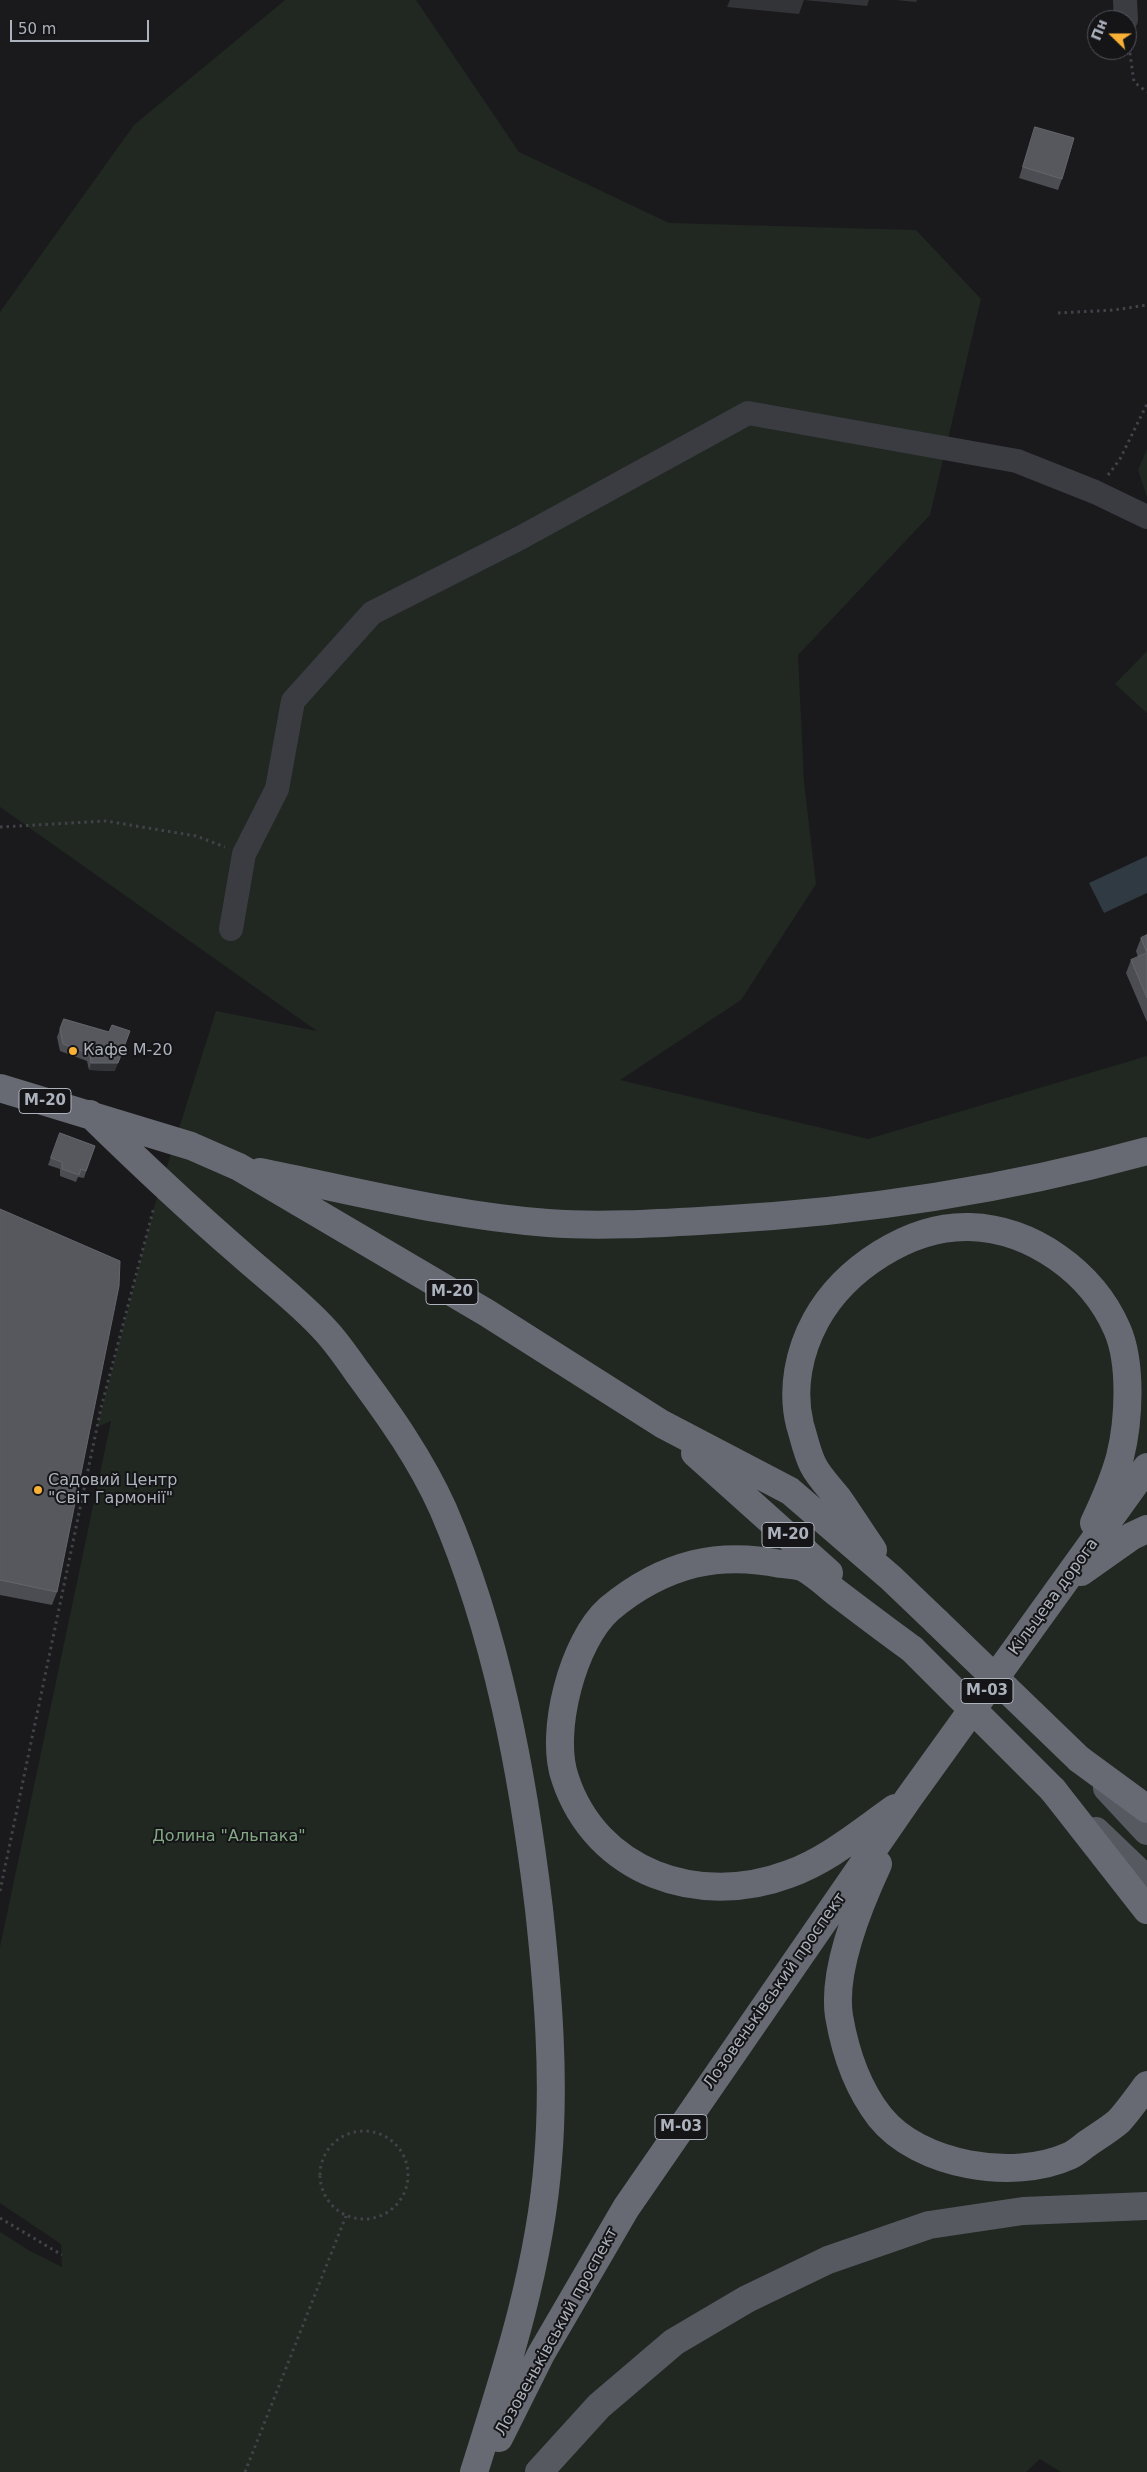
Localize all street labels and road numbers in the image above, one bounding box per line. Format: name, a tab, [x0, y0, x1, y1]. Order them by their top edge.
road number: М-20	[19, 1088, 71, 1114]
road number: М-20	[426, 1280, 478, 1304]
road number: М-20	[762, 1522, 814, 1548]
street label: Кільцева дорога	[1005, 1535, 1103, 1659]
road number: М-03	[961, 1678, 1013, 1704]
street label: Лозовеньківський проспект	[700, 1889, 850, 2093]
road number: М-03	[655, 2114, 707, 2140]
street label: Лозовеньківський проспект	[492, 2225, 622, 2439]

